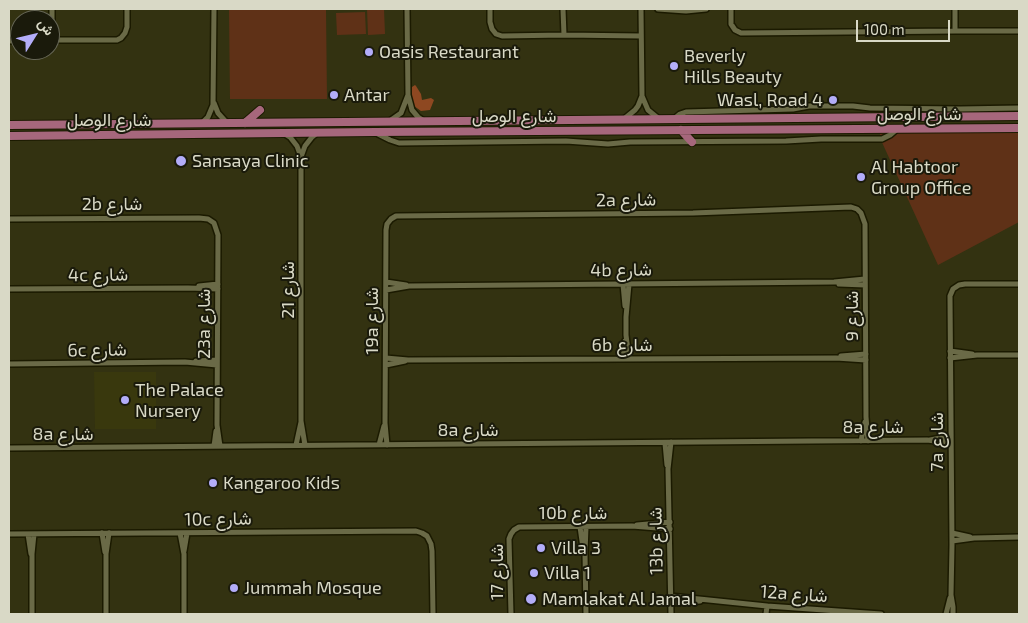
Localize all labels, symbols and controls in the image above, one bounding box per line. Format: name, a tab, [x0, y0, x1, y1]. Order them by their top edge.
north arrow	[10, 10, 60, 60]
scale bar	[858, 10, 952, 42]
text: ش	[35, 15, 59, 38]
text: 100 m	[864, 20, 905, 38]
place label: Oasis Restaurant	[379, 41, 519, 63]
place label: Beverly Hills Beauty	[684, 45, 782, 88]
marker: Oasis Restaurant	[363, 46, 375, 58]
marker: Beverly Hills Beauty	[668, 60, 680, 72]
place label: Antar	[344, 84, 390, 106]
marker: Antar	[328, 89, 340, 101]
place label: Wasl, Road 4	[717, 89, 823, 111]
marker: Wasl, Road 4	[827, 94, 839, 106]
street label: شارع الوصل	[877, 103, 961, 125]
street label: شارع الوصل	[472, 105, 556, 127]
street label: شارع الوصل	[67, 109, 151, 131]
place label: Sansaya Clinic	[192, 150, 309, 172]
marker: Sansaya Clinic	[174, 154, 188, 168]
place label: Al Habtoor Group Office	[871, 156, 971, 198]
marker: Al Habtoor Group Office	[855, 171, 867, 183]
street label: 2a شارع	[596, 189, 656, 211]
street label: 2b شارع	[82, 193, 142, 215]
street label: 4b شارع	[590, 259, 652, 281]
street label: شارع 21	[277, 261, 299, 319]
street label: 4c شارع	[68, 264, 128, 286]
street label: 19a شارع	[361, 287, 383, 355]
street label: 23a شارع	[193, 289, 215, 359]
street label: شارع 9	[841, 291, 863, 341]
street label: 6b شارع	[592, 334, 652, 356]
street label: 6c شارع	[67, 339, 127, 361]
place label: The Palace Nursery	[135, 379, 224, 422]
marker: The Palace Nursery	[119, 394, 131, 406]
street label: 7a شارع	[926, 412, 948, 472]
street label: 8a شارع	[842, 416, 904, 438]
street label: 8a شارع	[437, 419, 499, 441]
street label: 8a شارع	[32, 423, 94, 445]
place label: Kangaroo Kids	[223, 472, 340, 494]
marker: Kangaroo Kids	[207, 477, 219, 489]
street label: 10b شارع	[539, 502, 607, 524]
street label: 13b شارع	[645, 507, 667, 575]
street label: 10c شارع	[184, 508, 252, 530]
place label: Villa 3	[551, 537, 601, 559]
marker: Villa 3	[535, 542, 547, 554]
street label: شارع 17	[486, 544, 508, 600]
place label: Villa 1	[544, 562, 591, 584]
marker: Villa 1	[528, 567, 540, 579]
place label: Jummah Mosque	[244, 577, 382, 599]
street label: 12a شارع	[760, 581, 828, 607]
marker: Jummah Mosque	[228, 582, 240, 594]
place label: Mamlakat Al Jamal	[542, 588, 696, 610]
marker: Mamlakat Al Jamal	[524, 592, 538, 606]

